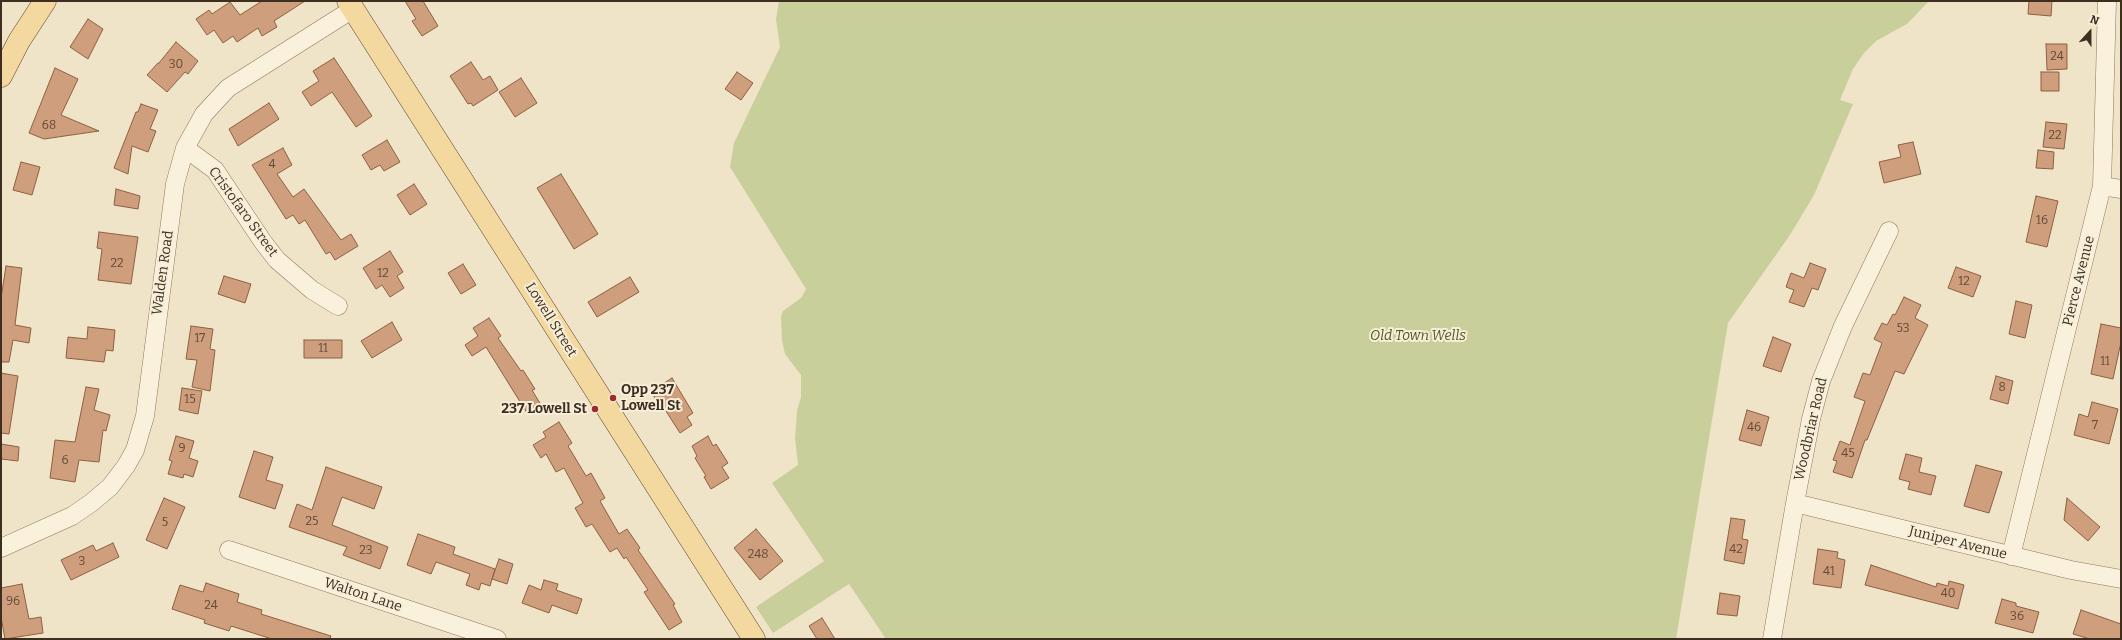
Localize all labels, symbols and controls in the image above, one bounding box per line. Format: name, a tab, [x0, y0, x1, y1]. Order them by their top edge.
north arrow	[2070, 12, 2110, 52]
text: N	[2088, 13, 2101, 28]
house number: 24	[2050, 50, 2064, 64]
house number: 30	[169, 58, 183, 72]
house number: 68	[42, 119, 56, 133]
house number: 22	[2048, 129, 2062, 143]
house number: 4	[268, 158, 276, 172]
street label: Cristofaro Street	[205, 164, 281, 260]
house number: 16	[2036, 214, 2048, 228]
street label: Walden Road	[149, 230, 177, 316]
street label: Pierce Avenue	[2060, 234, 2098, 328]
house number: 22	[110, 257, 124, 271]
house number: 12	[377, 267, 389, 281]
house number: 12	[1958, 275, 1970, 289]
street label: Lowell Street	[522, 280, 580, 360]
house number: 53	[1897, 322, 1909, 336]
park label: Old Town Wells	[1370, 328, 1466, 344]
house number: 17	[195, 332, 205, 346]
house number: 11	[318, 342, 328, 356]
house number: 11	[2100, 355, 2110, 369]
street label: Woodbriar Road	[1791, 376, 1831, 482]
house number: 8	[1998, 381, 2006, 395]
place label: Opp 237 Lowell St	[621, 382, 681, 414]
house number: 15	[184, 393, 196, 407]
marker: Opp 237 Lowell St	[608, 393, 618, 403]
place label: 237 Lowell St	[501, 401, 587, 417]
marker: 237 Lowell St	[590, 404, 600, 414]
house number: 7	[2092, 419, 2098, 433]
house number: 46	[1747, 421, 1761, 435]
house number: 9	[178, 442, 186, 456]
house number: 45	[1841, 447, 1855, 461]
house number: 6	[61, 454, 69, 468]
house number: 25	[306, 515, 318, 529]
house number: 5	[162, 516, 168, 530]
street label: Juniper Avenue	[1907, 523, 2009, 563]
house number: 42	[1729, 543, 1743, 557]
house number: 23	[359, 544, 373, 558]
house number: 248	[748, 548, 768, 562]
house number: 3	[79, 555, 85, 569]
house number: 41	[1823, 565, 1835, 579]
street label: Walton Lane	[322, 574, 404, 616]
house number: 40	[1941, 587, 1955, 601]
house number: 96	[6, 595, 20, 609]
house number: 24	[204, 599, 218, 613]
house number: 36	[2010, 610, 2024, 624]

